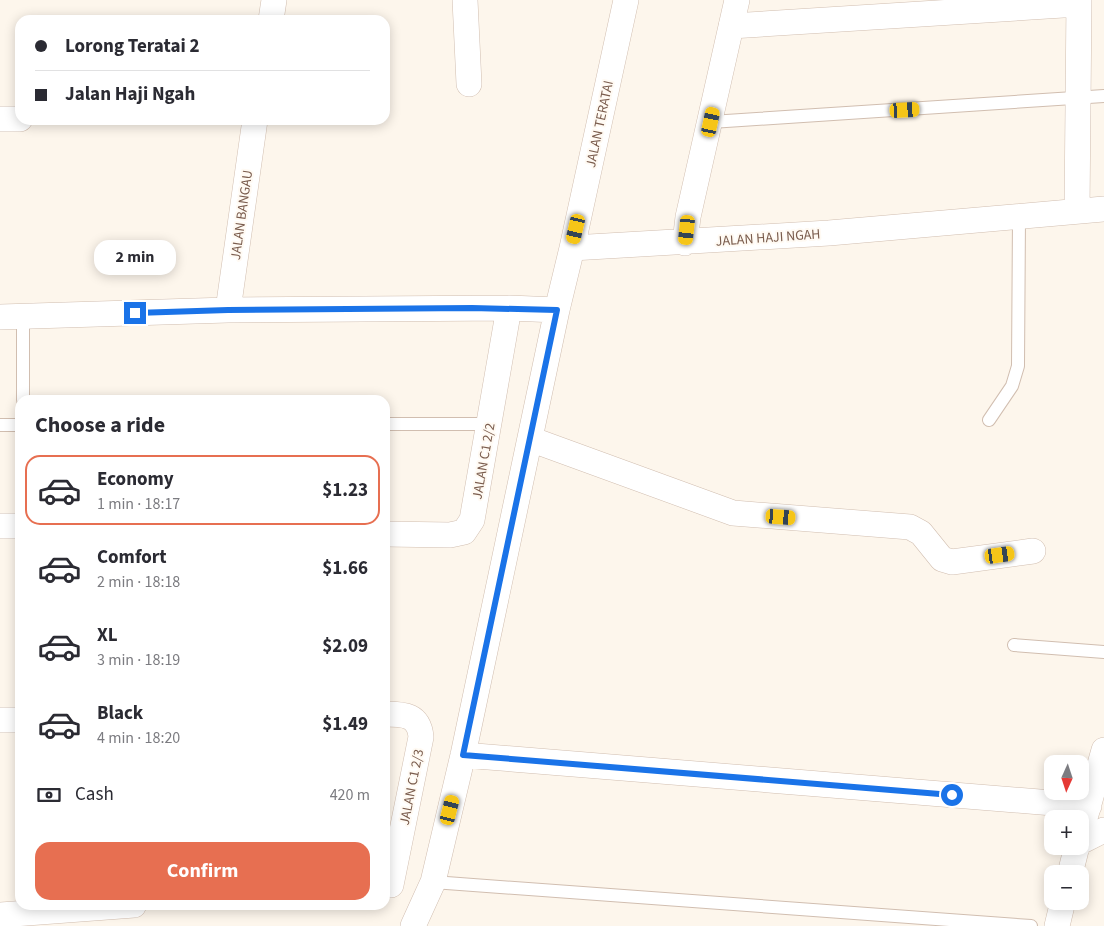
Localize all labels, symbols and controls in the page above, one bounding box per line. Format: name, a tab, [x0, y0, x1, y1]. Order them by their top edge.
text: Lorong Teratai 2	[65, 33, 199, 60]
street label: JALAN TERATAI	[581, 79, 619, 170]
text: Jalan Haji Ngah	[65, 81, 195, 108]
car	[889, 102, 920, 118]
car	[700, 106, 721, 138]
street label: JALAN BANGAU	[226, 169, 258, 261]
car	[565, 213, 586, 245]
car	[677, 214, 696, 246]
street label: JALAN HAJI NGAH	[715, 224, 821, 252]
callout: 2 min	[94, 240, 176, 276]
text: 2 min	[116, 246, 154, 268]
route end	[124, 302, 146, 324]
text: Choose a ride	[35, 409, 165, 441]
street label: JALAN C1 2/2	[467, 421, 501, 501]
text: Economy	[97, 466, 174, 493]
icon: car	[37, 468, 82, 513]
text: $1.23	[322, 477, 368, 504]
text: 1 min · 18:17	[97, 493, 180, 515]
car	[765, 508, 796, 526]
text: Comfort	[97, 544, 167, 571]
car	[984, 545, 1015, 565]
icon: car	[37, 546, 82, 591]
text: $1.66	[322, 555, 368, 582]
text: 2 min · 18:18	[97, 571, 180, 593]
text: XL	[97, 622, 118, 649]
icon: car	[37, 624, 82, 669]
text: $2.09	[322, 633, 368, 660]
text: 3 min · 18:19	[97, 649, 180, 671]
text: Black	[97, 700, 143, 727]
icon: car	[37, 702, 82, 747]
text: $1.49	[322, 711, 368, 738]
text: 4 min · 18:20	[97, 727, 180, 749]
street label: JALAN C1 2/3	[395, 747, 429, 827]
north arrow	[1044, 755, 1089, 800]
map controls	[1044, 755, 1089, 910]
icon: cash	[35, 781, 63, 809]
text: Cash	[75, 781, 114, 808]
text: 420 m	[330, 784, 370, 806]
route start	[941, 784, 963, 806]
car	[439, 794, 460, 826]
button: +	[1044, 810, 1089, 855]
button: Confirm	[35, 842, 370, 900]
button: −	[1044, 865, 1089, 910]

